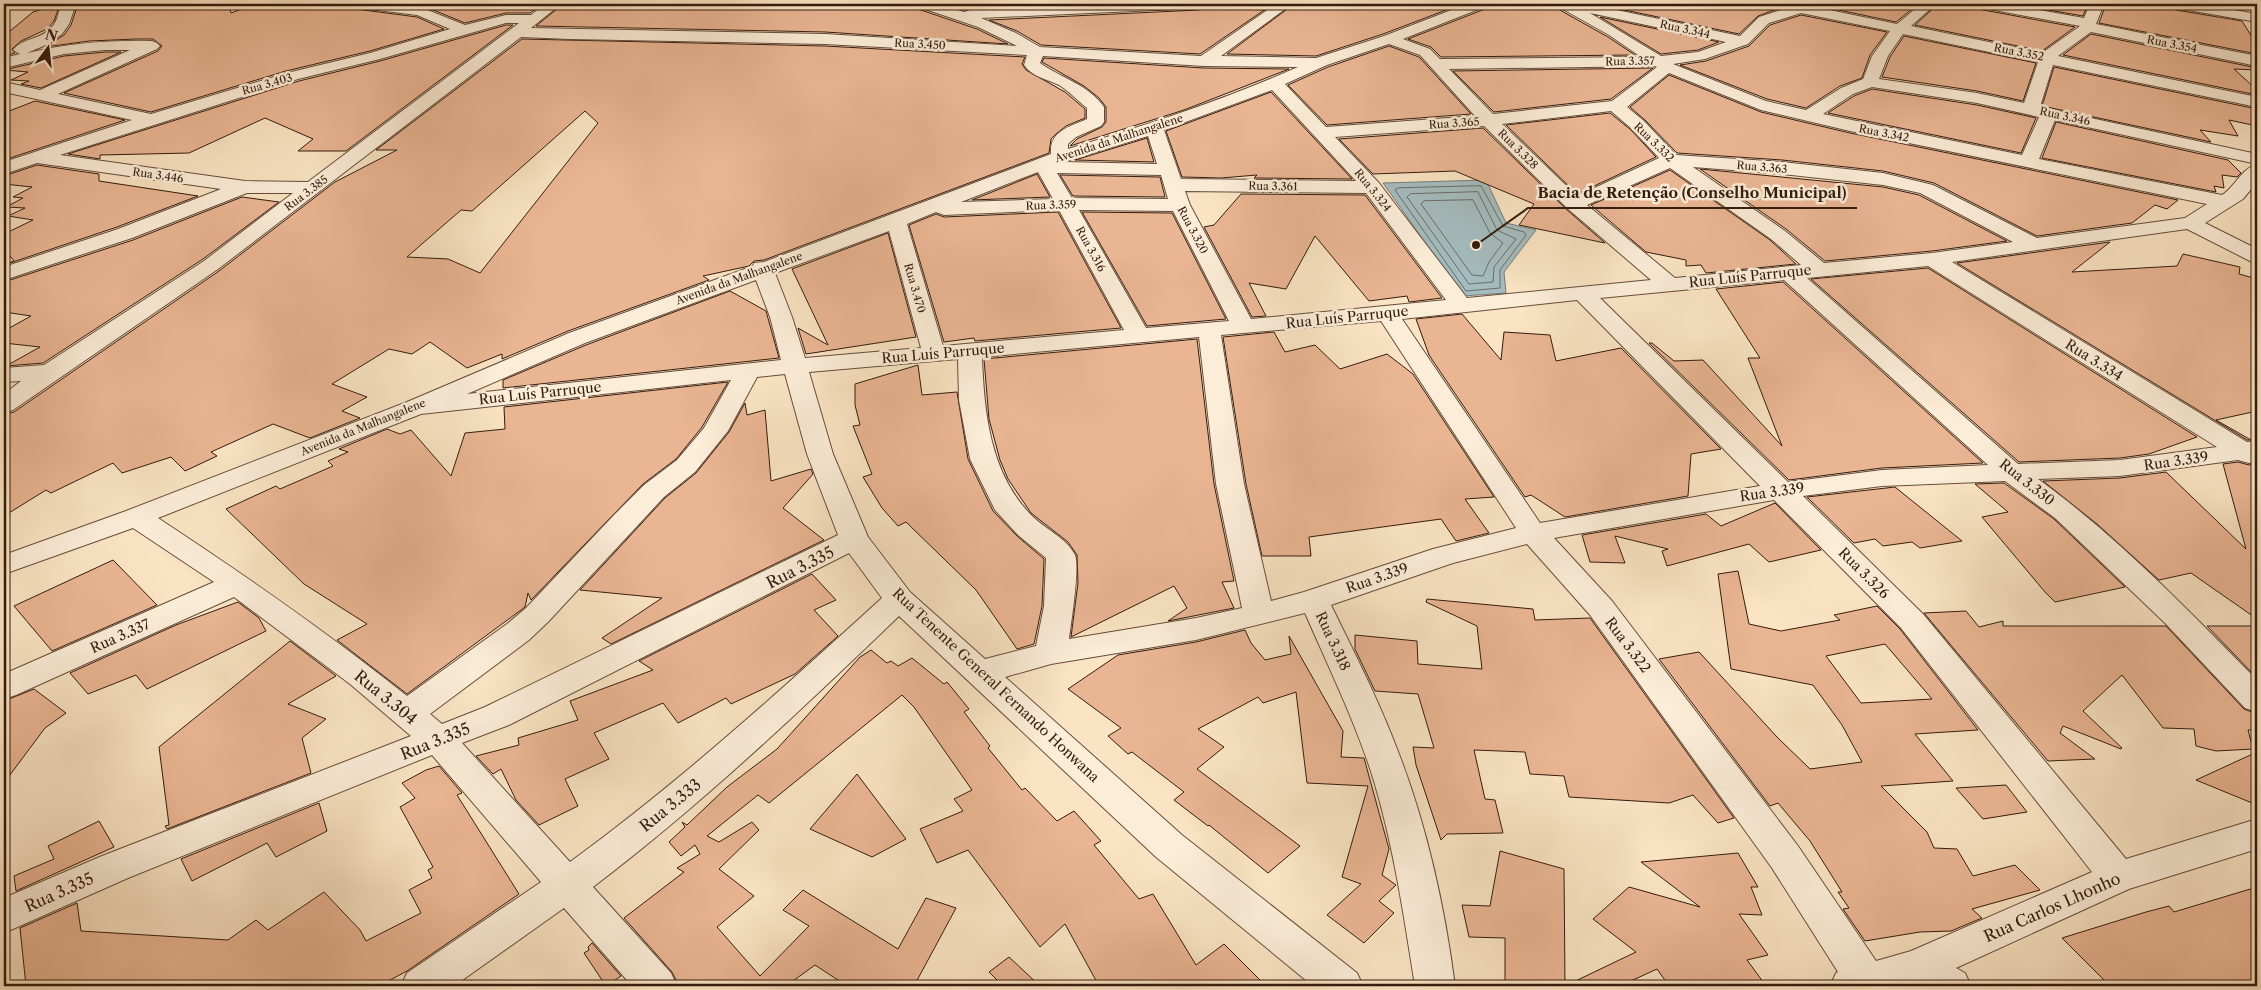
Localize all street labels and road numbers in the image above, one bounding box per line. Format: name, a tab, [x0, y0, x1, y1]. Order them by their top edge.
street label: Rua 3.344	[1659, 17, 1711, 41]
street label: Rua 3.354	[2146, 32, 2198, 56]
street label: Rua 3.450	[894, 36, 946, 52]
street label: Rua 3.352	[1993, 40, 2045, 64]
street label: Rua 3.357	[1605, 54, 1656, 68]
street label: Rua 3.403	[240, 70, 294, 98]
street label: Rua 3.346	[2038, 104, 2092, 128]
street label: Avenida da Malhangalene	[1052, 111, 1185, 166]
street label: Rua 3.365	[1428, 114, 1480, 132]
street label: Rua 3.332	[1631, 119, 1677, 165]
street label: Rua 3.342	[1858, 121, 1910, 145]
street label: Rua 3.328	[1495, 126, 1541, 172]
street label: Rua 3.363	[1736, 158, 1788, 176]
street label: Rua 3.446	[132, 164, 185, 186]
street label: Rua 3.324	[1351, 166, 1395, 214]
street label: Rua 3.385	[281, 172, 331, 214]
street label: Rua 3.361	[1248, 179, 1298, 193]
street label: Rua 3.359	[1025, 197, 1077, 213]
street label: Rua 3.320	[1175, 204, 1211, 256]
street label: Rua 3.316	[1073, 224, 1109, 275]
street label: Avenida da Malhangalene	[673, 249, 804, 308]
street label: Rua Luís Parruque	[1688, 261, 1812, 291]
street label: Rua 3.470	[901, 262, 929, 315]
street label: Rua Luís Parruque	[1285, 302, 1409, 332]
street label: Rua 3.334	[2062, 335, 2126, 385]
street label: Rua Luís Parruque	[881, 339, 1005, 367]
street label: Rua Luís Parruque	[478, 378, 602, 408]
street label: Avenida da Malhangalene	[297, 395, 428, 459]
street label: Rua 3.339	[2143, 448, 2209, 474]
street label: Rua 3.330	[1996, 455, 2058, 509]
street label: Rua 3.339	[1739, 479, 1805, 505]
street label: Rua 3.335	[763, 541, 837, 593]
street label: Rua 3.326	[1835, 544, 1893, 602]
street label: Rua 3.339	[1343, 559, 1411, 597]
street label: Rua Tenente General Fernando Honwana	[889, 584, 1104, 786]
street label: Rua 3.318	[1312, 609, 1354, 673]
street label: Rua 3.322	[1601, 614, 1655, 676]
street label: Rua 3.337	[87, 615, 153, 657]
street label: Rua 3.304	[350, 666, 422, 728]
street label: Rua 3.335	[397, 718, 473, 764]
street label: Rua 3.333	[635, 774, 705, 836]
street label: Rua 3.335	[21, 868, 97, 916]
street label: Rua Carlos Lhonho	[1981, 868, 2124, 946]

